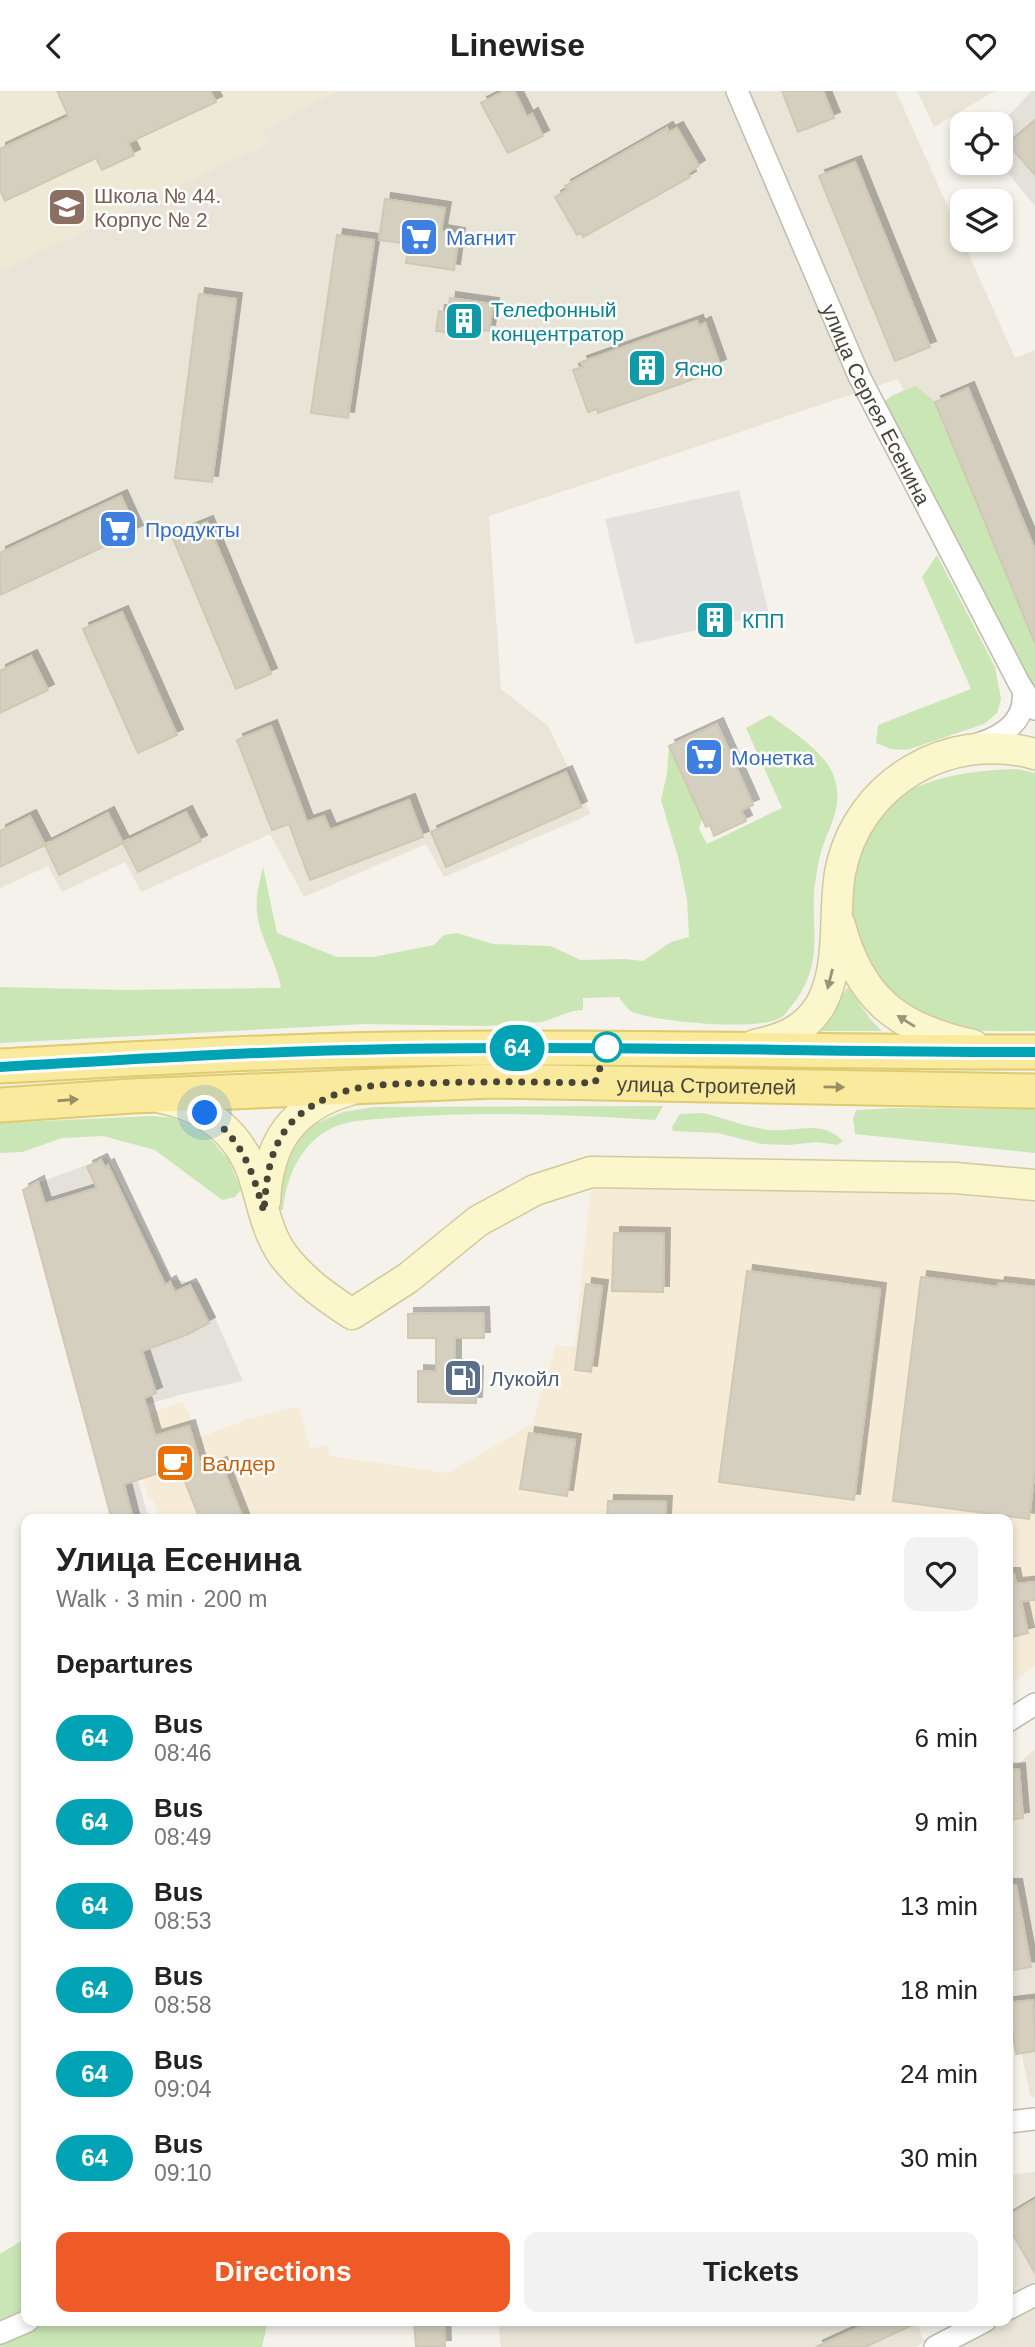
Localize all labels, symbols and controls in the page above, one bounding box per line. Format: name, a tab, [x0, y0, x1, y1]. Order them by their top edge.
icon: back	[35, 27, 73, 65]
text: Linewise	[450, 27, 585, 63]
icon: heart	[962, 27, 1000, 65]
map controls	[950, 112, 1013, 252]
button: locate	[950, 112, 1013, 175]
place label: Школа № 44. Корпус № 2	[94, 184, 221, 231]
school or university icon: Школа № 44. Корпус № 2	[46, 186, 88, 228]
button: layers	[950, 189, 1013, 252]
supermarket icon: Магнит	[398, 216, 440, 258]
place label: Магнит	[446, 226, 516, 249]
place label: Телефонный концентратор	[491, 298, 624, 345]
building icon: Телефонный концентратор	[443, 300, 485, 342]
street label: улица Сергея Есенина	[818, 300, 936, 509]
building icon: Ясно	[626, 347, 668, 389]
place label: Ясно	[674, 357, 723, 380]
supermarket icon: Продукты	[97, 508, 139, 550]
place label: Продукты	[145, 518, 240, 541]
building icon: КПП	[694, 599, 736, 641]
place label: КПП	[742, 609, 784, 632]
supermarket icon: Монетка	[683, 736, 725, 778]
place label: Монетка	[731, 746, 814, 769]
one-way arrow	[824, 968, 835, 990]
one-way arrow	[896, 1015, 915, 1027]
line badge: 64	[486, 1025, 548, 1071]
unlabelled marker	[592, 1032, 622, 1062]
text: 64	[504, 1034, 530, 1061]
street label: улица Строителей	[616, 1072, 796, 1098]
one-way arrow	[823, 1082, 845, 1093]
one-way arrow	[57, 1094, 79, 1105]
your location	[187, 1095, 222, 1130]
fuel station icon: Лукойл	[442, 1357, 484, 1399]
place label: Лукойл	[490, 1367, 560, 1390]
cafe icon: Валдер	[154, 1442, 196, 1484]
place label: Валдер	[202, 1452, 276, 1475]
button: heart	[904, 1537, 978, 1611]
text: Улица Есенина	[56, 1541, 301, 1578]
text: Walk · 3 min · 200 m	[56, 1586, 267, 1612]
text: Departures	[56, 1649, 193, 1679]
text: Bus	[154, 1709, 203, 1739]
text: 6 min	[914, 1723, 978, 1753]
text: 64	[81, 1724, 108, 1751]
text: 08:46	[154, 1740, 212, 1766]
text: Bus	[154, 1793, 203, 1823]
text: 9 min	[914, 1807, 978, 1837]
text: 64	[81, 1808, 108, 1835]
text: 08:49	[154, 1824, 212, 1850]
text: Bus	[154, 1877, 203, 1907]
text: 13 min	[900, 1891, 978, 1921]
text: 64	[81, 1892, 108, 1919]
text: 08:53	[154, 1908, 212, 1934]
text: Bus	[154, 1961, 203, 1991]
text: 18 min	[900, 1975, 978, 2005]
text: 64	[81, 1976, 108, 2003]
text: 08:58	[154, 1992, 212, 2018]
text: Bus	[154, 2045, 203, 2075]
text: 24 min	[900, 2059, 978, 2089]
text: 64	[81, 2060, 108, 2087]
text: 09:04	[154, 2076, 212, 2102]
text: Bus	[154, 2129, 203, 2159]
text: 30 min	[900, 2143, 978, 2173]
text: 64	[81, 2144, 108, 2171]
text: 09:10	[154, 2160, 212, 2186]
button: Directions	[56, 2232, 510, 2312]
button: Tickets	[524, 2232, 978, 2312]

